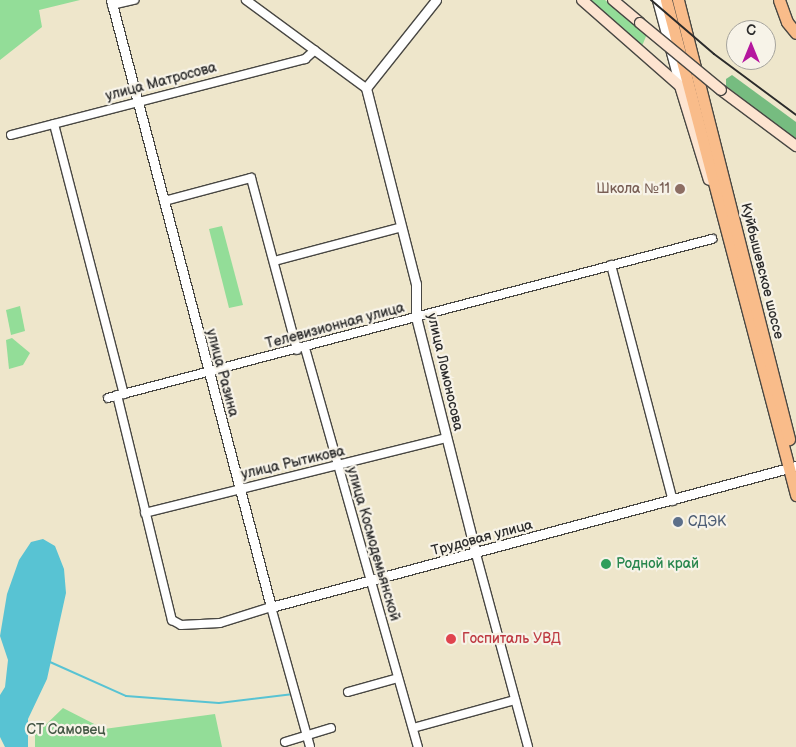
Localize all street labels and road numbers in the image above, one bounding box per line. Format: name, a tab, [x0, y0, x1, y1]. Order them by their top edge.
street label: улица Матросова	[104, 59, 218, 105]
street label: Куйбышевское шоссе	[737, 201, 787, 341]
street label: Телевизионная улица	[264, 299, 406, 353]
street label: улица Ломоносова	[423, 312, 467, 432]
street label: улица Разина	[202, 327, 242, 419]
street label: улица Рытикова	[240, 443, 346, 483]
street label: улица Космодемьянской	[343, 465, 403, 623]
street label: Трудовая улица	[430, 516, 534, 560]

